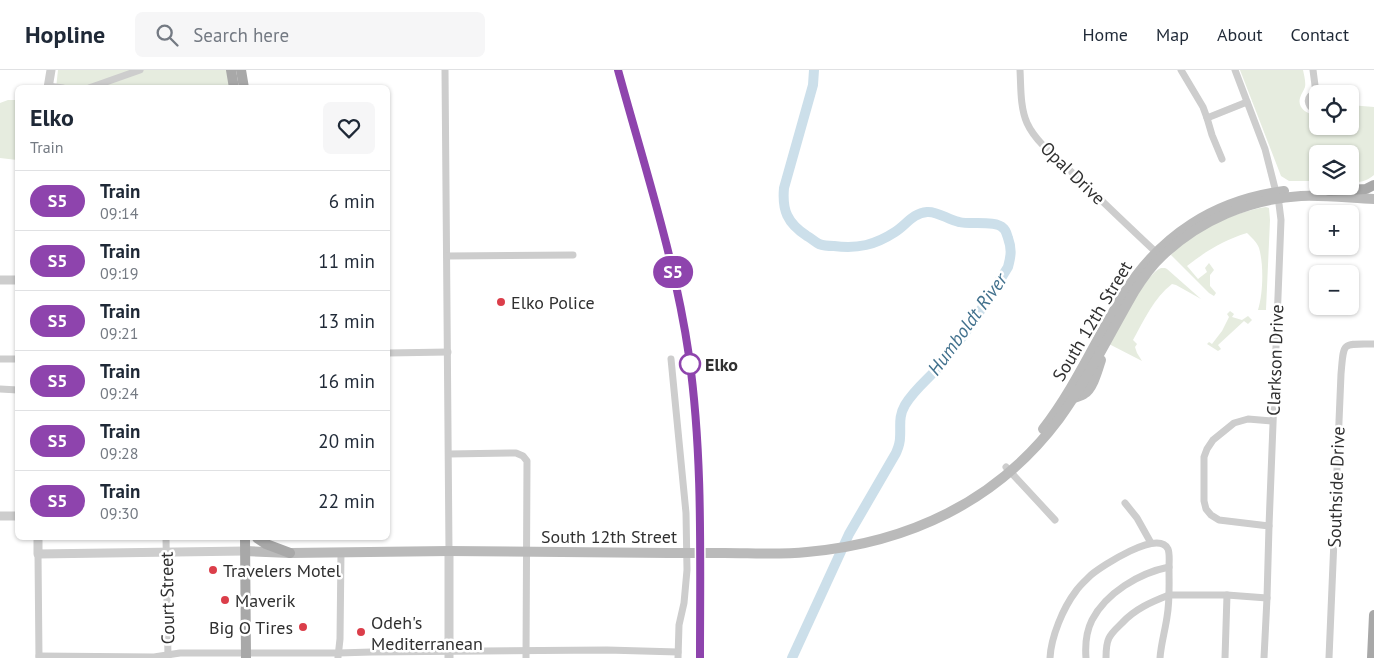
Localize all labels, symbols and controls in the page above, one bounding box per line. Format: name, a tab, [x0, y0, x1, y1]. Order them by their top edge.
search box	[135, 12, 485, 57]
text: Hopline	[25, 19, 105, 50]
icon: search	[153, 21, 181, 49]
text: Search here	[193, 23, 289, 47]
text: Home	[1082, 23, 1128, 46]
text: Map	[1156, 23, 1189, 46]
text: About	[1217, 23, 1263, 46]
text: Contact	[1291, 23, 1349, 46]
map controls	[1309, 85, 1359, 315]
button: locate	[1309, 85, 1359, 135]
text: Elko	[30, 102, 74, 133]
button: heart	[323, 102, 375, 154]
street label: Opal Drive	[1036, 136, 1110, 210]
text: Train	[30, 137, 64, 157]
button: layers	[1309, 145, 1359, 195]
text: Train	[100, 179, 140, 203]
text: S5	[48, 189, 67, 212]
text: 6 min	[329, 189, 375, 213]
text: 09:14	[100, 203, 138, 223]
button: +	[1309, 205, 1359, 255]
text: Train	[100, 239, 140, 263]
text: S5	[48, 249, 67, 272]
text: 11 min	[318, 249, 375, 273]
line badge: S5	[650, 256, 696, 288]
street label: South 12th Street	[1047, 257, 1137, 385]
text: S5	[663, 260, 683, 283]
text: 09:19	[100, 263, 138, 283]
button: −	[1309, 265, 1359, 315]
water label: Humboldt River	[922, 267, 1013, 380]
place label: Elko Police	[511, 291, 595, 314]
marker: Elko Police	[495, 296, 507, 308]
text: Train	[100, 299, 140, 323]
street label: Clarkson Drive	[1262, 304, 1288, 416]
text: S5	[48, 309, 67, 332]
text: 13 min	[318, 309, 375, 333]
text: 09:21	[100, 323, 138, 343]
marker: Elko	[679, 353, 701, 375]
place label: Elko	[705, 353, 738, 376]
text: Train	[100, 359, 140, 383]
text: S5	[48, 369, 67, 392]
text: 16 min	[318, 369, 375, 393]
text: 09:24	[100, 383, 138, 403]
text: Train	[100, 419, 140, 443]
street label: Southside Drive	[1322, 426, 1350, 548]
text: S5	[48, 429, 67, 452]
text: 20 min	[318, 429, 375, 453]
text: 09:28	[100, 443, 138, 463]
text: Train	[100, 479, 140, 503]
text: S5	[48, 489, 67, 512]
text: 22 min	[318, 489, 375, 513]
text: 09:30	[100, 503, 138, 523]
street label: South 12th Street	[541, 525, 677, 548]
street label: Court Street	[155, 552, 179, 644]
place label: Travelers Motel	[223, 559, 342, 582]
marker: Travelers Motel	[207, 564, 219, 576]
place label: Maverik	[235, 589, 296, 612]
marker: Maverik	[219, 594, 231, 606]
place label: Odeh's Mediterranean	[371, 611, 483, 655]
place label: Big O Tires	[209, 616, 293, 639]
marker: Big O Tires	[297, 621, 309, 633]
marker: Odeh's Mediterranean	[355, 626, 367, 638]

